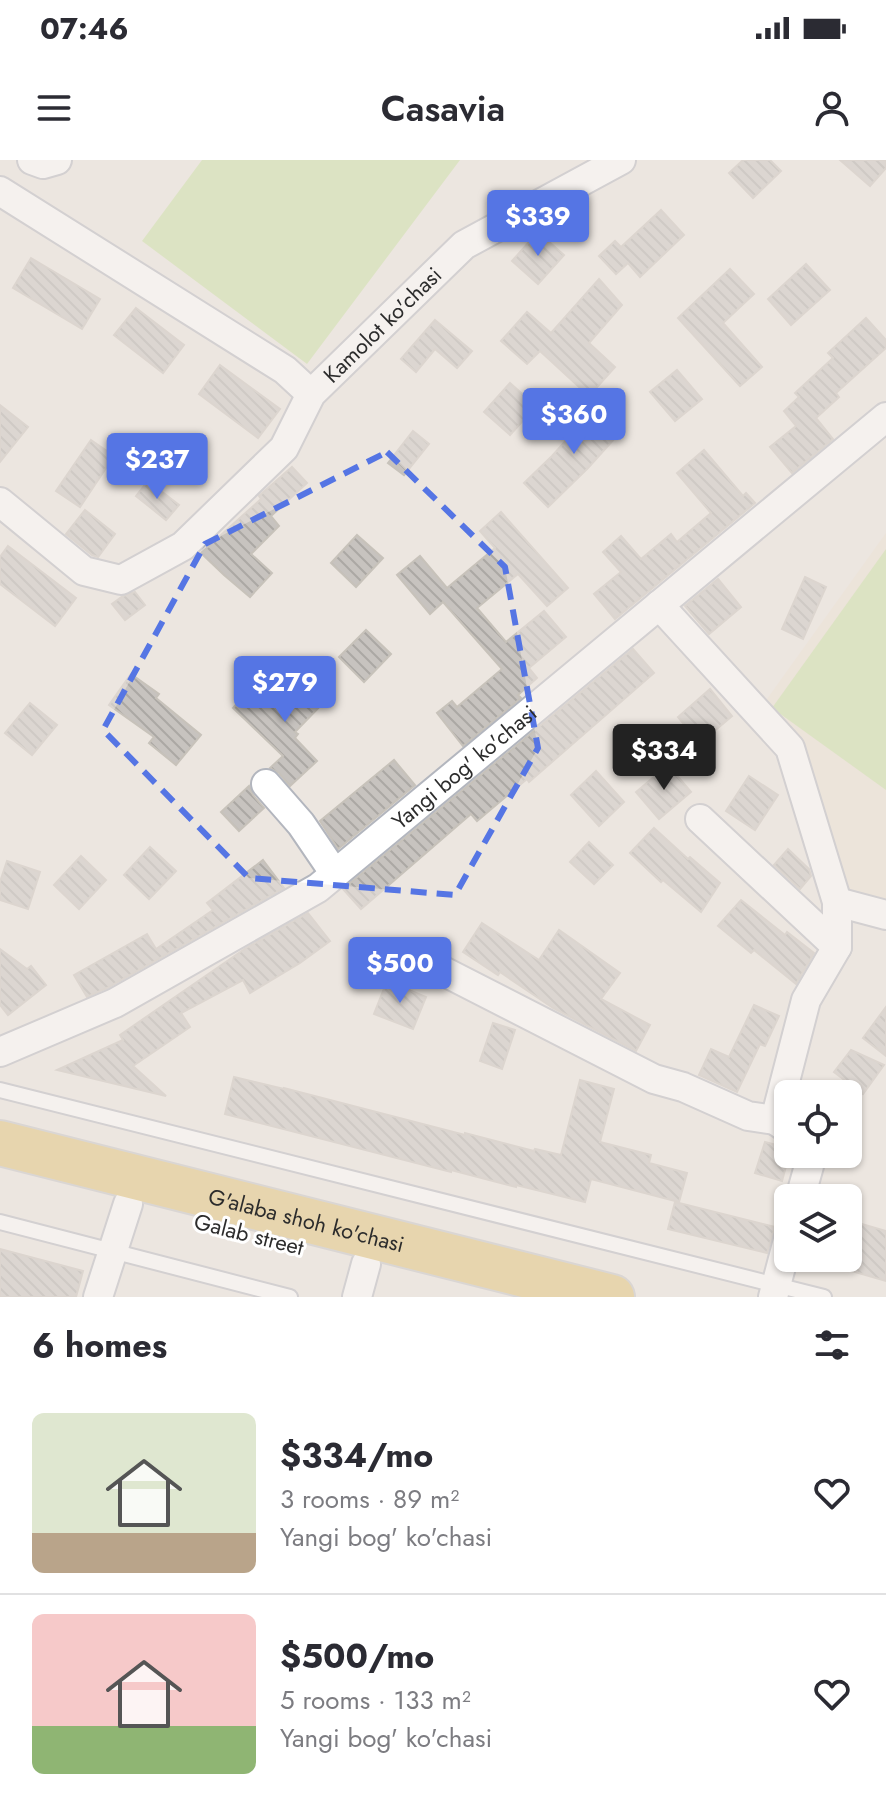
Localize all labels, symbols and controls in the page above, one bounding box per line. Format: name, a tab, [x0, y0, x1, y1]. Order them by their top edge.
text: 07:46	[40, 7, 129, 50]
text: Casavia	[381, 82, 505, 134]
icon: menu	[32, 86, 76, 130]
icon: person	[810, 86, 854, 130]
pin: $339	[491, 190, 585, 258]
text: $339	[505, 197, 571, 235]
street label: Kamolot ko'chasi	[316, 259, 449, 390]
pin: $360	[527, 388, 621, 456]
text: $360	[541, 395, 607, 433]
pin: $237	[110, 433, 204, 501]
text: $237	[125, 440, 189, 478]
pin: $279	[238, 656, 332, 724]
text: $279	[252, 663, 318, 701]
street label: Yangi bog' ko'chasi	[385, 697, 543, 837]
pin: $334	[617, 724, 711, 792]
text: $334	[631, 731, 697, 769]
pin: $500	[353, 937, 447, 1005]
text: $500	[366, 944, 434, 982]
map controls	[774, 1080, 862, 1272]
button: locate	[774, 1080, 862, 1168]
street label: G'alaba shoh ko'chasi	[205, 1180, 408, 1260]
button: layers	[774, 1184, 862, 1272]
street label: Galab street	[191, 1205, 308, 1263]
text: 6 homes	[32, 1321, 167, 1370]
icon: filters	[810, 1323, 854, 1367]
text: $334/mo	[280, 1431, 433, 1480]
icon: home	[96, 1445, 192, 1541]
icon: heart	[810, 1471, 854, 1515]
text: 3 rooms · 89 m²	[280, 1480, 459, 1518]
text: Yangi bog' ko'chasi	[280, 1518, 492, 1556]
text: $500/mo	[280, 1632, 434, 1681]
icon: home	[96, 1646, 192, 1742]
icon: heart	[810, 1672, 854, 1716]
text: 5 rooms · 133 m²	[280, 1681, 471, 1719]
text: Yangi bog' ko'chasi	[280, 1719, 492, 1757]

